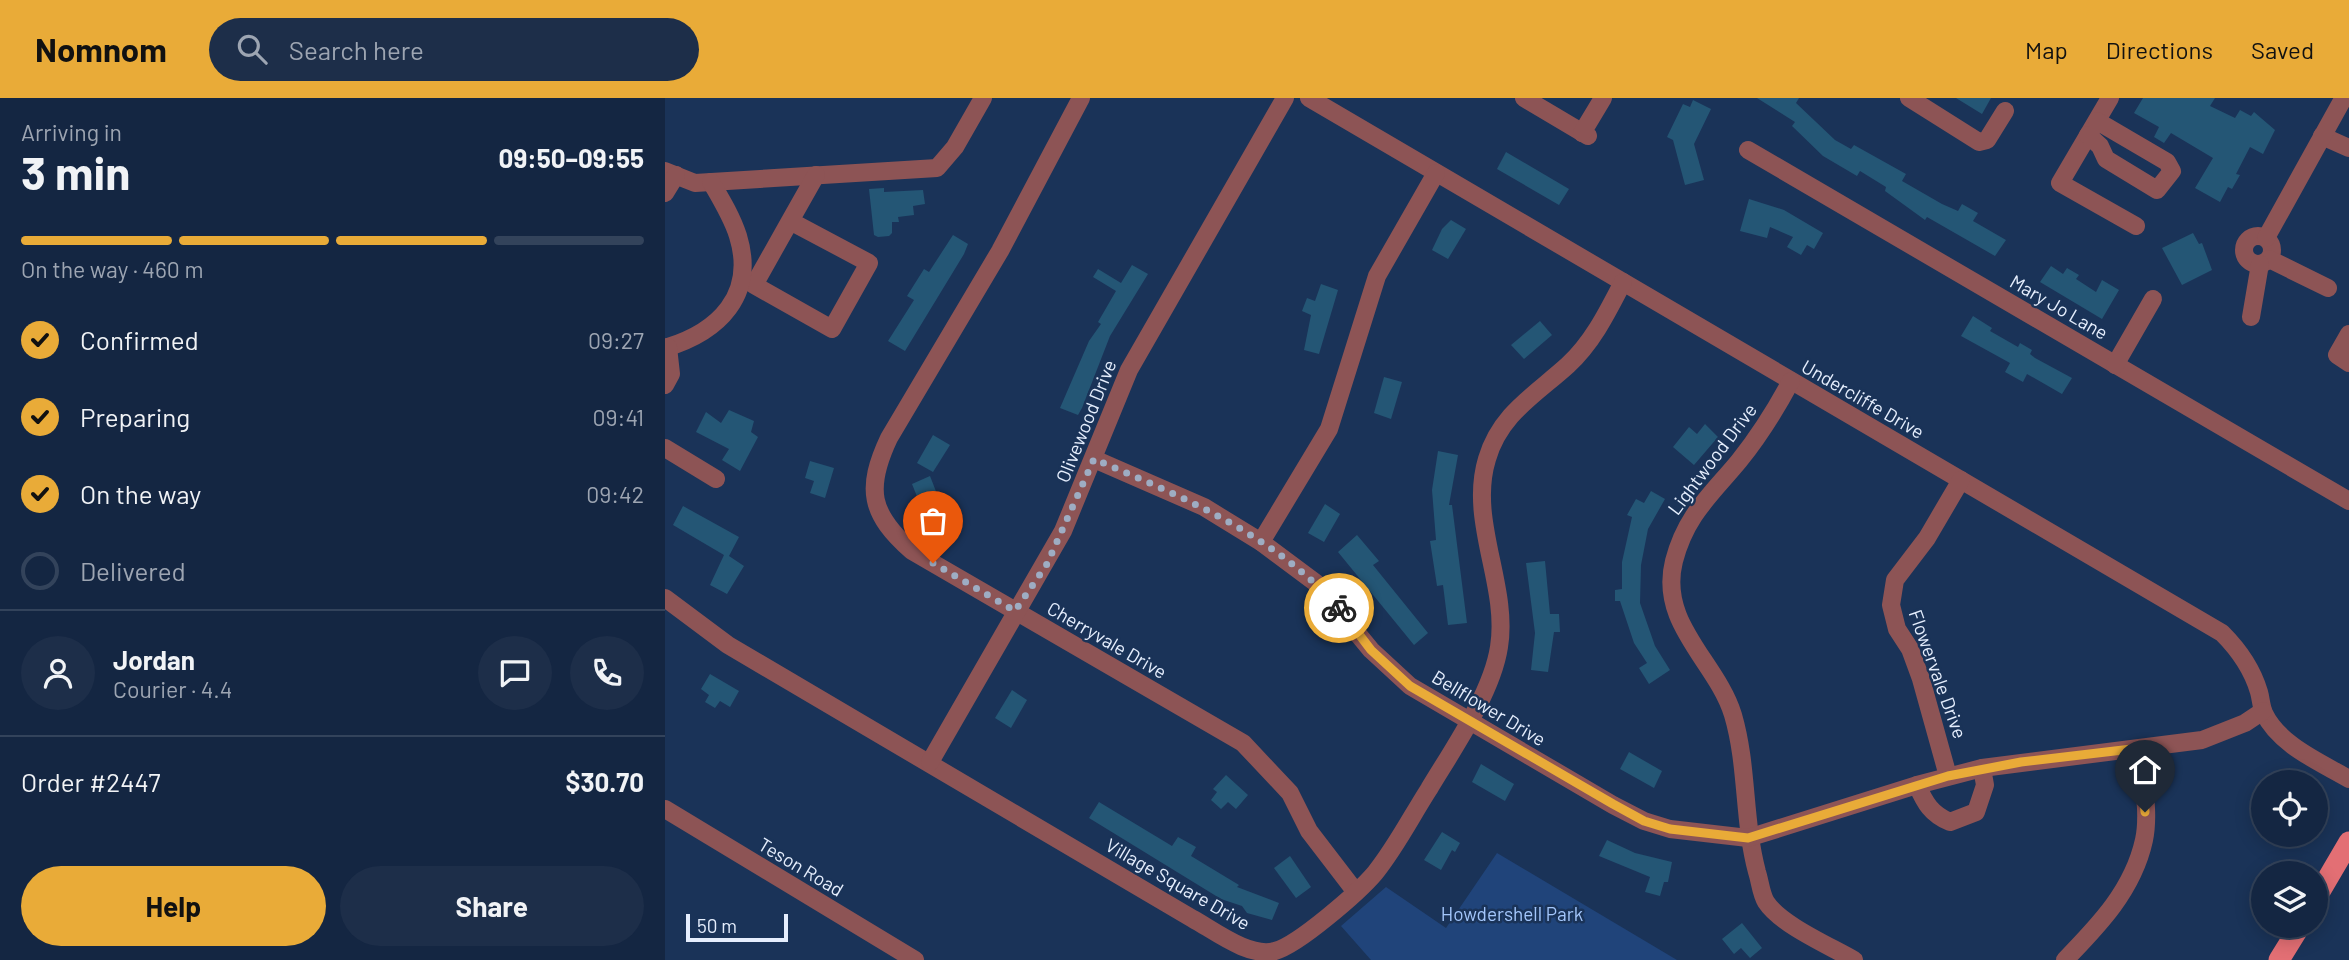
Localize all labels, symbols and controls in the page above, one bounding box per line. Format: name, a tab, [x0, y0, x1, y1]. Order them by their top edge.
search box	[209, 18, 699, 81]
text: Nomnom	[35, 29, 167, 69]
icon: search	[233, 30, 271, 68]
text: Search here	[289, 34, 424, 65]
text: Map	[2025, 35, 2068, 64]
text: Directions	[2106, 35, 2213, 64]
text: Saved	[2251, 35, 2314, 64]
text: Arriving in	[21, 118, 122, 146]
text: 09:50–09:55	[499, 142, 644, 173]
text: 3 min	[21, 144, 130, 199]
text: On the way · 460 m	[21, 255, 203, 283]
street label: Mary Jo Lane	[2006, 269, 2112, 344]
icon: check	[21, 321, 59, 359]
text: Confirmed	[80, 324, 199, 355]
text: 09:27	[588, 326, 644, 354]
street label: Undercliffe Drive	[1798, 354, 1929, 443]
street label: Olivewood Drive	[1050, 356, 1121, 485]
icon: check	[21, 398, 59, 436]
street label: Lightwood Drive	[1662, 398, 1761, 519]
text: Preparing	[80, 401, 190, 432]
text: 09:41	[593, 403, 644, 431]
icon: check	[21, 475, 59, 513]
text: On the way	[80, 478, 201, 509]
text: 09:42	[586, 480, 644, 508]
pin	[903, 491, 963, 563]
icon: bag	[914, 502, 952, 540]
text: Delivered	[80, 555, 186, 586]
courier	[1304, 573, 1374, 643]
icon: bike	[1320, 589, 1358, 627]
street label: Cherryvale Drive	[1043, 596, 1171, 683]
street label: Flowervale Drive	[1905, 606, 1972, 741]
button: person	[21, 636, 95, 710]
button: chat	[478, 636, 552, 710]
button: phone	[570, 636, 644, 710]
text: Jordan	[113, 644, 195, 675]
street label: Bellflower Drive	[1428, 665, 1550, 751]
text: Courier · 4.4	[113, 675, 232, 703]
pin	[2115, 740, 2175, 812]
icon: home	[2126, 751, 2164, 789]
text: Order #2447	[21, 766, 160, 797]
text: $30.70	[566, 766, 644, 797]
map controls	[2251, 770, 2328, 938]
button: locate	[2251, 770, 2328, 847]
street label: Teson Road	[755, 832, 848, 901]
street label: Village Square Drive	[1102, 833, 1255, 934]
button: layers	[2251, 861, 2328, 938]
button: Help	[21, 866, 326, 946]
button: Share	[340, 866, 644, 946]
park label: Howdershell Park	[1441, 902, 1583, 925]
scale bar	[686, 911, 787, 943]
text: 50 m	[697, 914, 737, 937]

